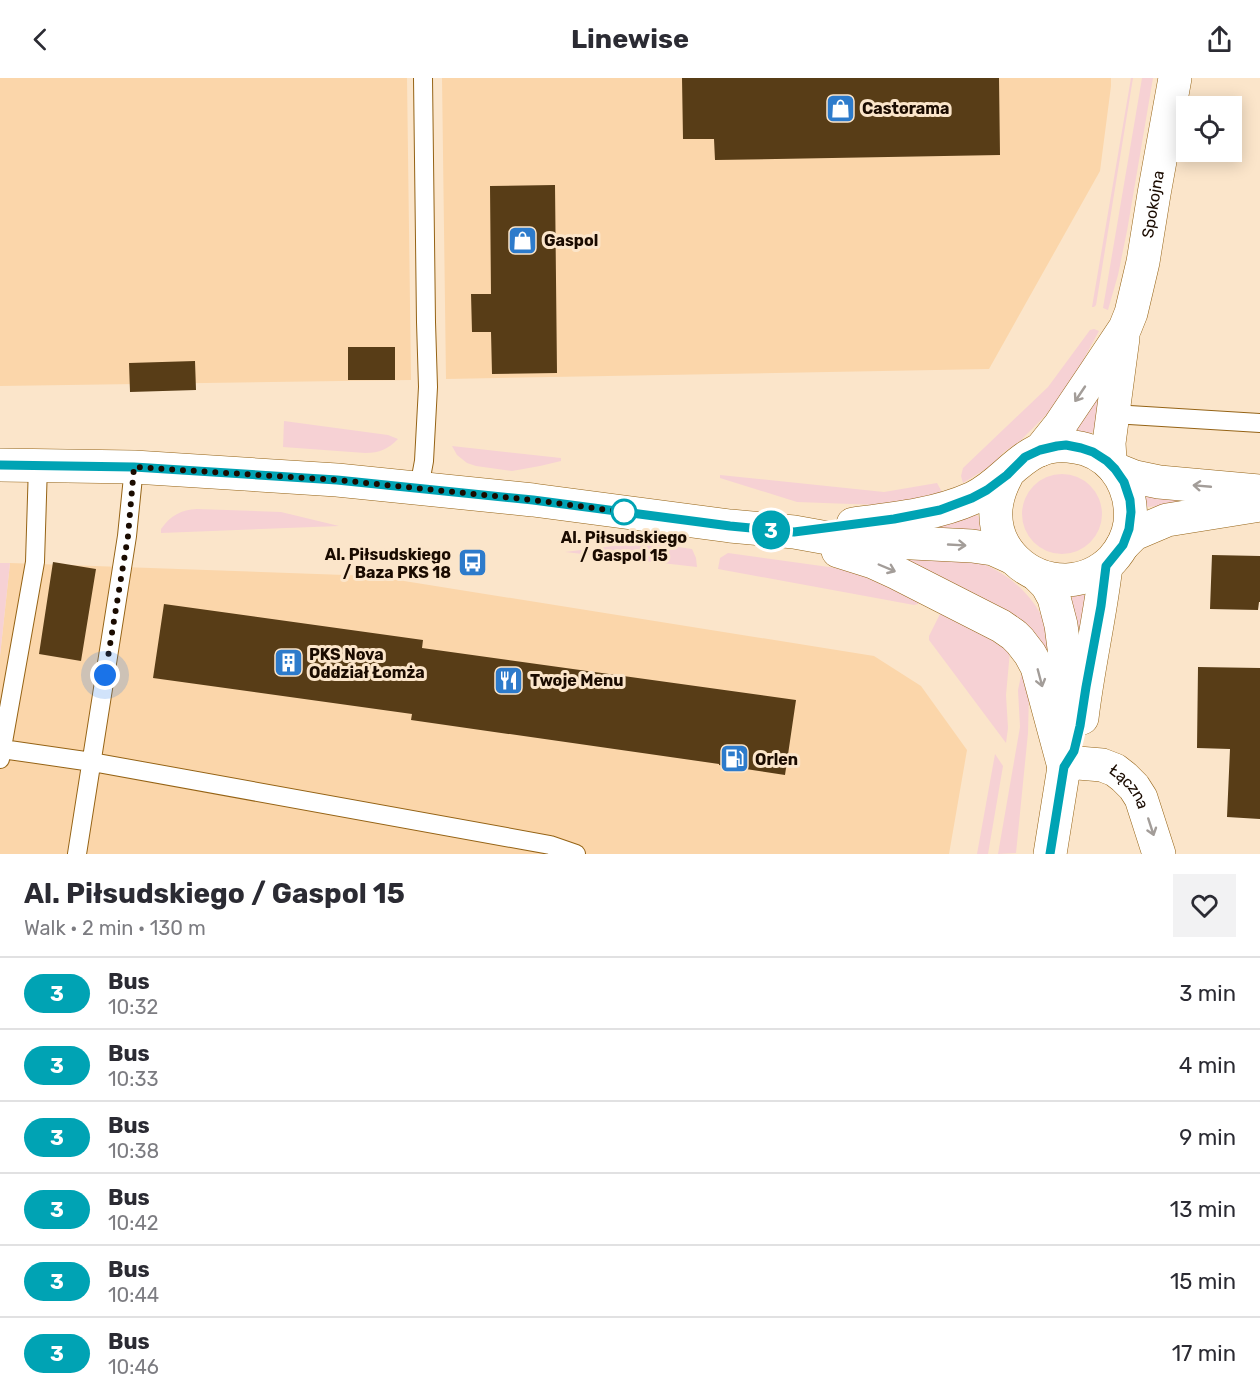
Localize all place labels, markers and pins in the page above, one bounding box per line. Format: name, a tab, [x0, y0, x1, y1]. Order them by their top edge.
shop icon: Castorama	[825, 92, 857, 124]
place label: Castorama	[862, 99, 949, 118]
shop icon: Gaspol	[507, 224, 539, 256]
place label: Gaspol	[544, 231, 598, 250]
marker: Al. Piłsudskiego / Gaspol 15	[611, 499, 637, 525]
place label: Al. Piłsudskiego / Gaspol 15	[561, 528, 687, 565]
place label: Al. Piłsudskiego / Baza PKS 18	[325, 545, 451, 582]
bus stop icon: Al. Piłsudskiego / Baza PKS 18	[456, 547, 488, 579]
place label: PKS Nova Oddział Łomża	[309, 645, 425, 682]
building icon: PKS Nova Oddział Łomża	[272, 647, 304, 679]
restaurant icon: Twoje Menu	[493, 664, 525, 696]
place label: Twoje Menu	[530, 671, 623, 690]
fuel station icon: Orlen	[718, 743, 750, 775]
place label: Orlen	[755, 750, 798, 769]

